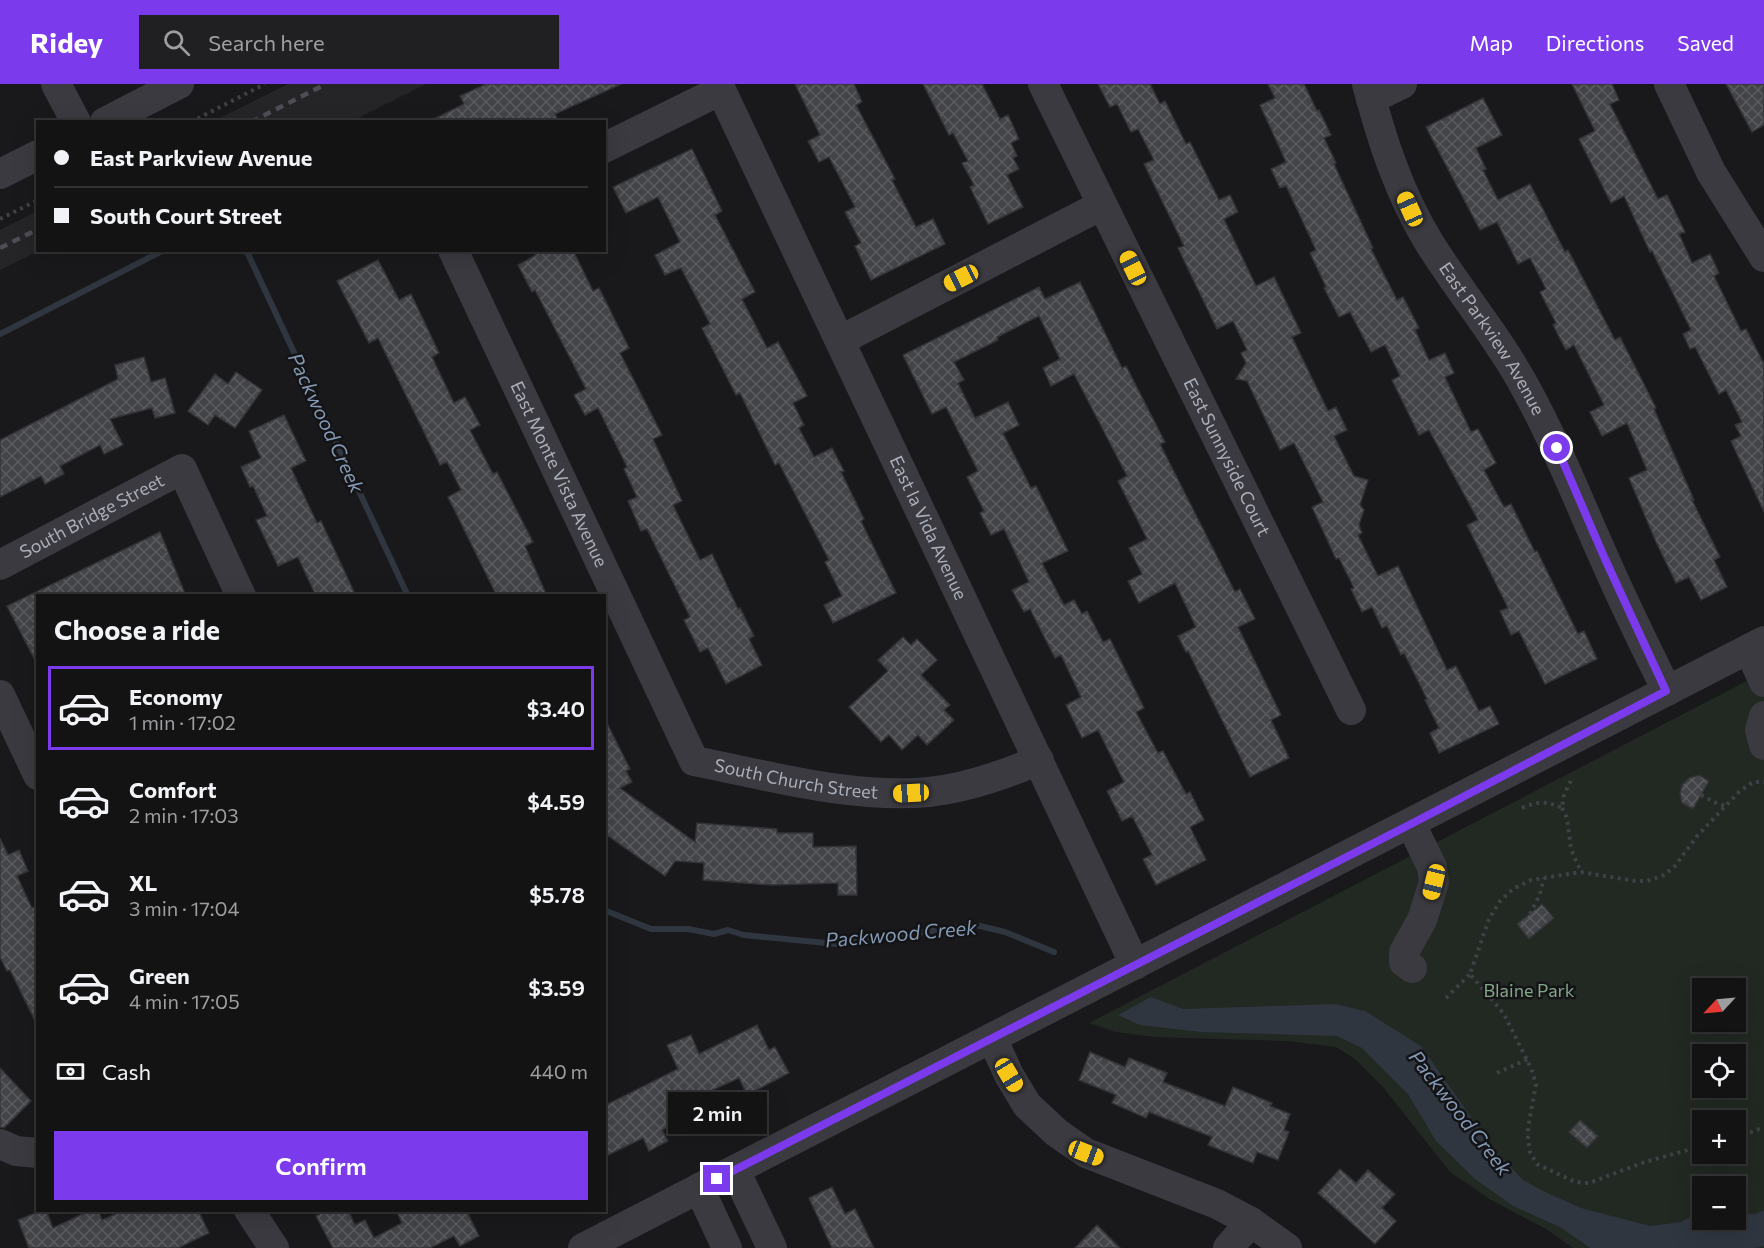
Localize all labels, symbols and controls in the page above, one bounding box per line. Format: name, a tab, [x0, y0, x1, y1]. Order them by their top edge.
search box	[139, 15, 559, 69]
text: Ridey	[30, 25, 103, 59]
icon: search	[160, 26, 193, 59]
text: Search here	[208, 29, 325, 56]
text: Map	[1470, 30, 1513, 55]
text: Directions	[1546, 30, 1644, 55]
text: Saved	[1677, 30, 1734, 55]
text: East Parkview Avenue	[90, 144, 312, 171]
car	[1394, 189, 1426, 229]
text: South Court Street	[90, 202, 282, 229]
car	[1117, 248, 1149, 288]
street label: East Parkview Avenue	[1435, 258, 1550, 419]
car	[941, 262, 981, 294]
water label: Packwood Creek	[284, 349, 370, 498]
street label: East Sunnyside Court	[1179, 374, 1276, 539]
street label: East Monte Vista Avenue	[506, 377, 613, 570]
route start	[1543, 434, 1570, 461]
street label: East la Vida Avenue	[886, 452, 973, 603]
street label: South Bridge Street	[16, 469, 167, 563]
text: Choose a ride	[54, 613, 220, 646]
icon: car	[57, 681, 111, 735]
text: Economy	[129, 683, 223, 710]
text: $3.40	[527, 695, 585, 722]
text: 1 min · 17:02	[129, 710, 236, 734]
street label: South Church Street	[713, 753, 879, 803]
icon: car	[57, 774, 111, 828]
text: Comfort	[129, 776, 217, 803]
car	[893, 783, 929, 803]
text: $4.59	[527, 788, 585, 815]
text: 2 min · 17:03	[129, 803, 239, 827]
car	[1421, 862, 1447, 902]
icon: car	[57, 867, 111, 921]
text: XL	[129, 869, 157, 896]
text: $5.78	[529, 881, 585, 908]
text: 3 min · 17:04	[129, 896, 240, 920]
water label: Packwood Creek	[824, 914, 979, 952]
icon: car	[57, 960, 111, 1014]
text: Green	[129, 962, 190, 989]
text: $3.59	[528, 974, 585, 1001]
north arrow	[1692, 978, 1746, 1032]
map controls	[1692, 978, 1746, 1230]
park label: Blaine Park	[1483, 979, 1575, 1001]
text: 4 min · 17:05	[129, 989, 240, 1013]
button: locate	[1692, 1044, 1746, 1098]
water label: Packwood Creek	[1405, 1045, 1518, 1181]
icon: cash	[54, 1055, 87, 1088]
car	[992, 1055, 1026, 1095]
text: Cash	[102, 1058, 151, 1085]
text: 440 m	[530, 1059, 588, 1083]
callout: 2 min	[668, 1092, 766, 1134]
text: 2 min	[693, 1101, 742, 1125]
button: +	[1692, 1110, 1746, 1164]
button: Confirm	[54, 1131, 588, 1200]
car	[1066, 1138, 1106, 1168]
route end	[703, 1165, 730, 1192]
button: −	[1692, 1176, 1746, 1230]

